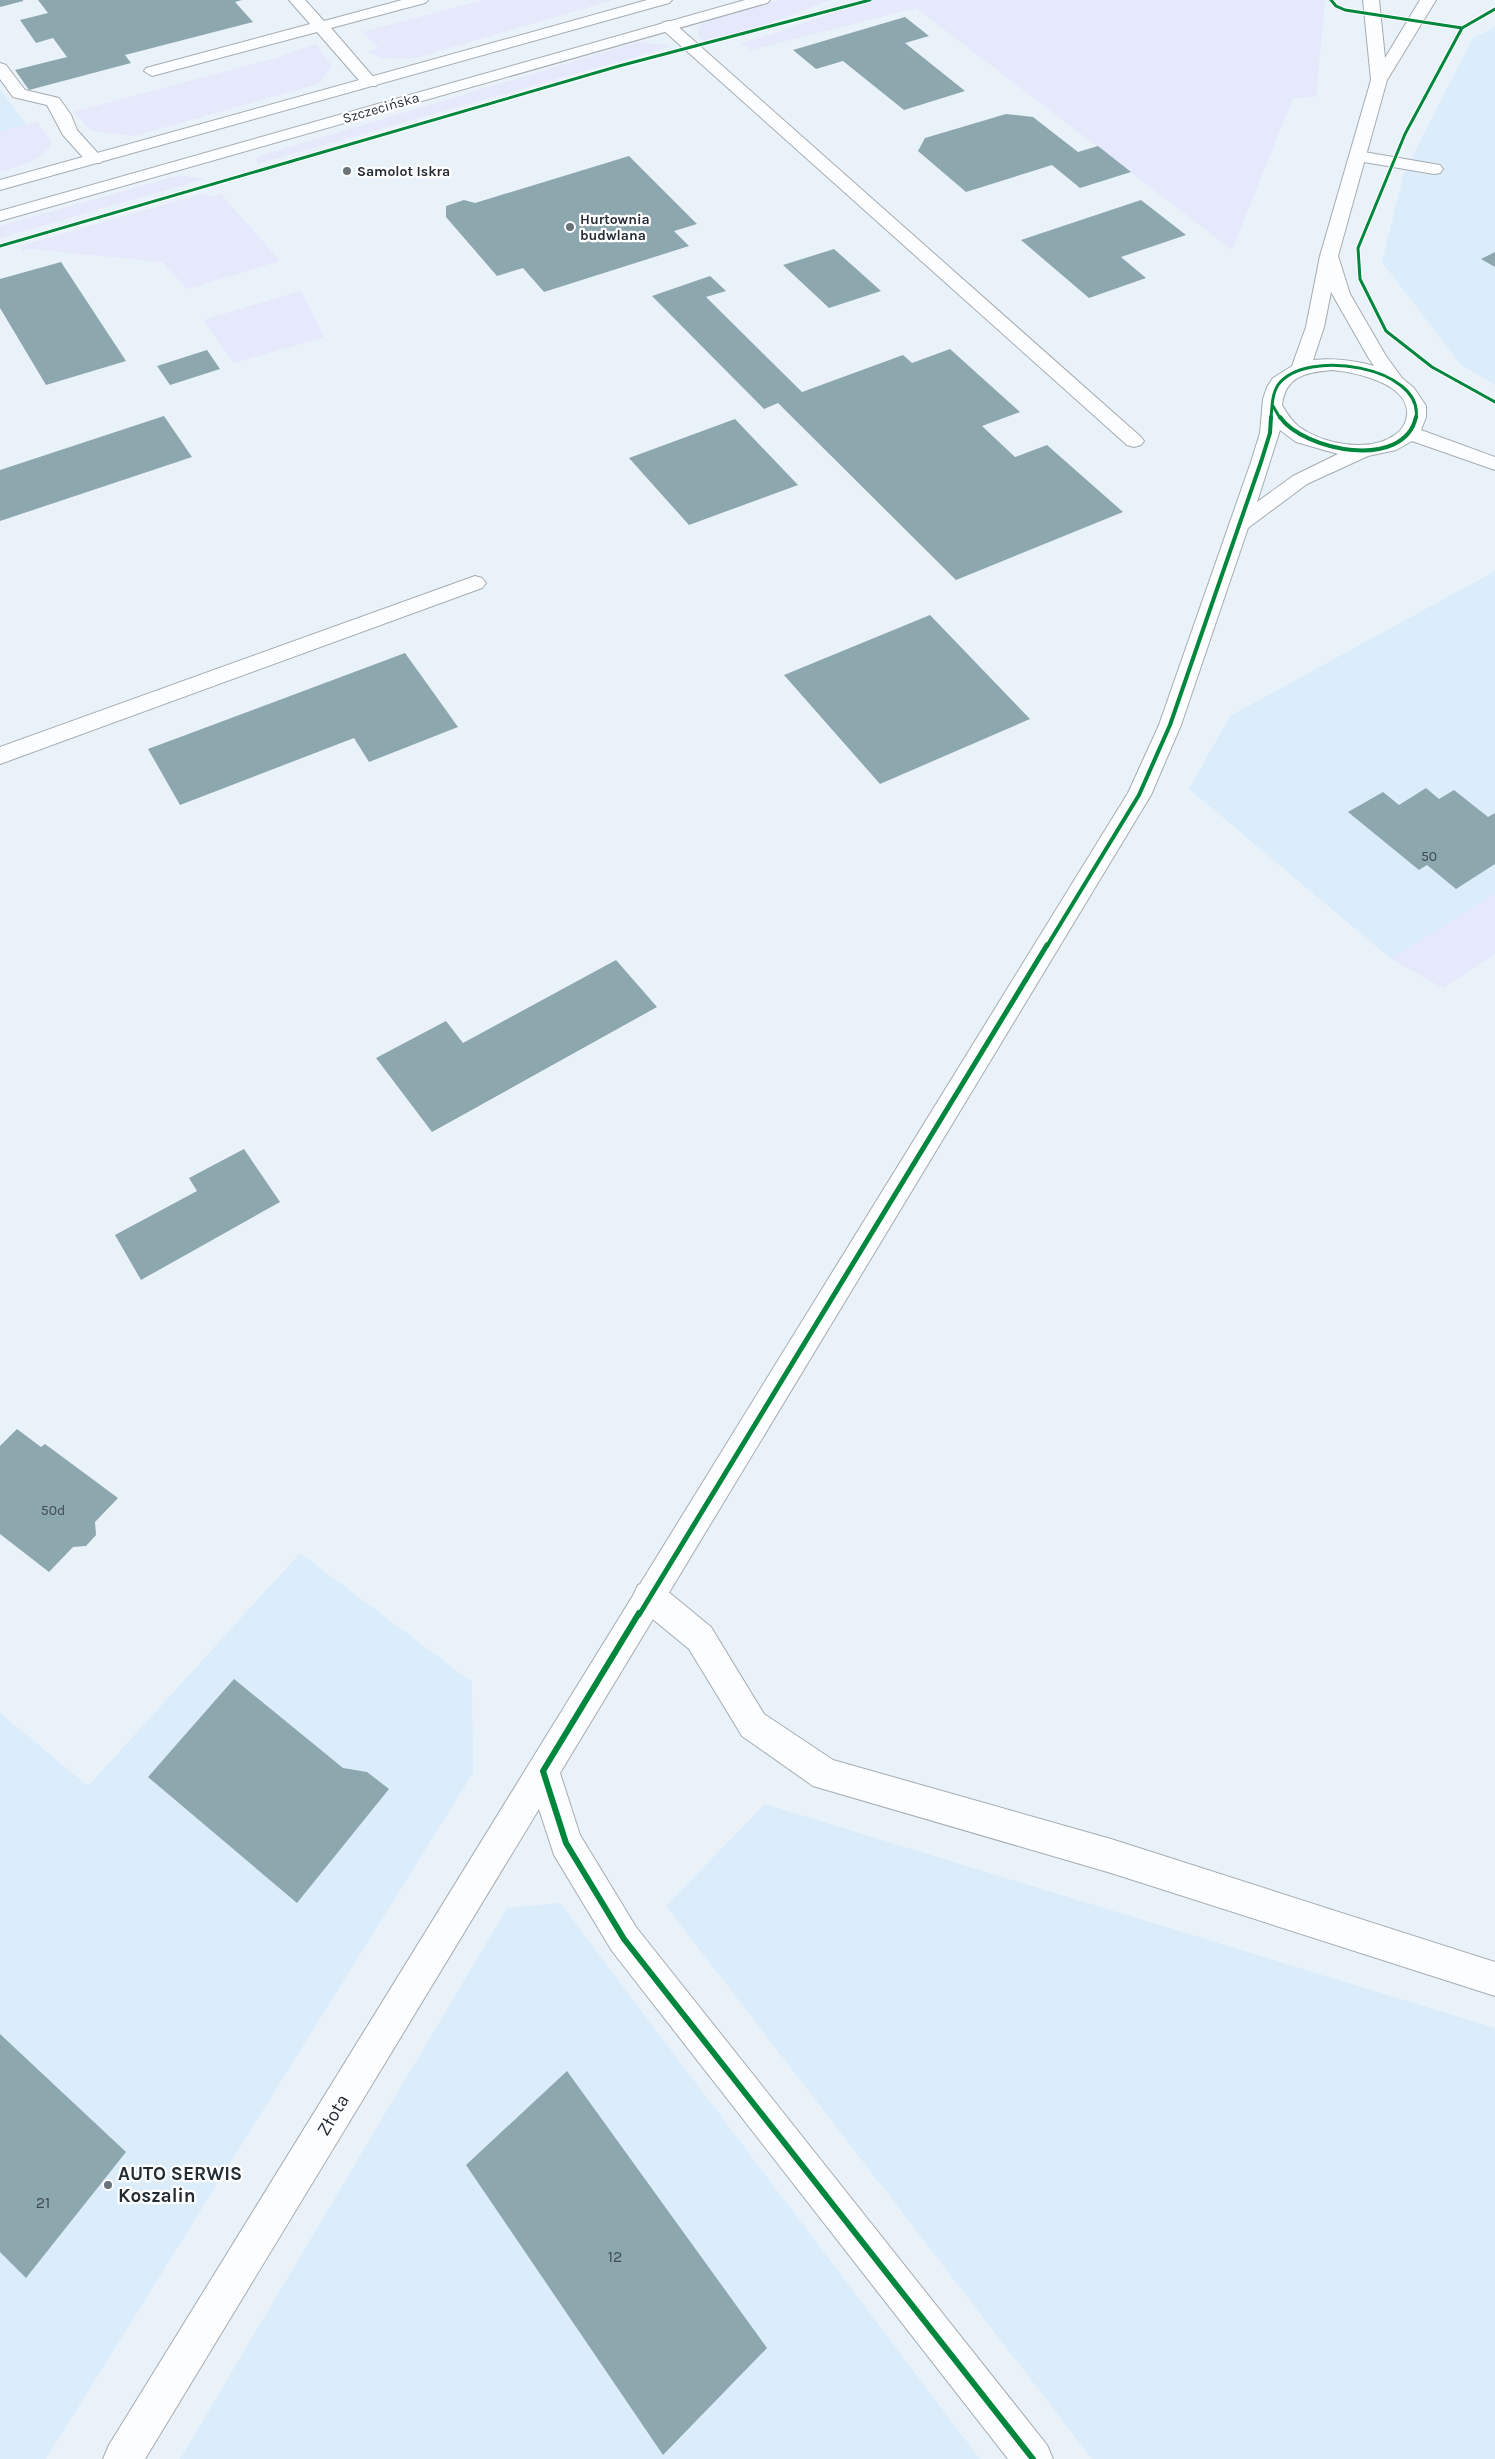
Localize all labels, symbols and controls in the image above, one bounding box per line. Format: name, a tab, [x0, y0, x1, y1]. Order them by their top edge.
street label: Szczecińska	[341, 89, 421, 127]
place label: Samolot Iskra	[357, 163, 450, 180]
marker: Samolot Iskra	[341, 165, 353, 177]
place label: Hurtownia budwlana	[580, 211, 650, 244]
marker: Hurtownia budwlana	[564, 221, 576, 233]
house number: 50	[1421, 848, 1437, 865]
house number: 50d	[41, 1502, 65, 1519]
street label: Złota	[312, 2090, 354, 2140]
place label: AUTO SERWIS Koszalin	[118, 2163, 242, 2207]
marker: AUTO SERWIS Koszalin	[102, 2179, 114, 2191]
house number: 21	[36, 2193, 50, 2212]
house number: 12	[608, 2247, 622, 2266]

